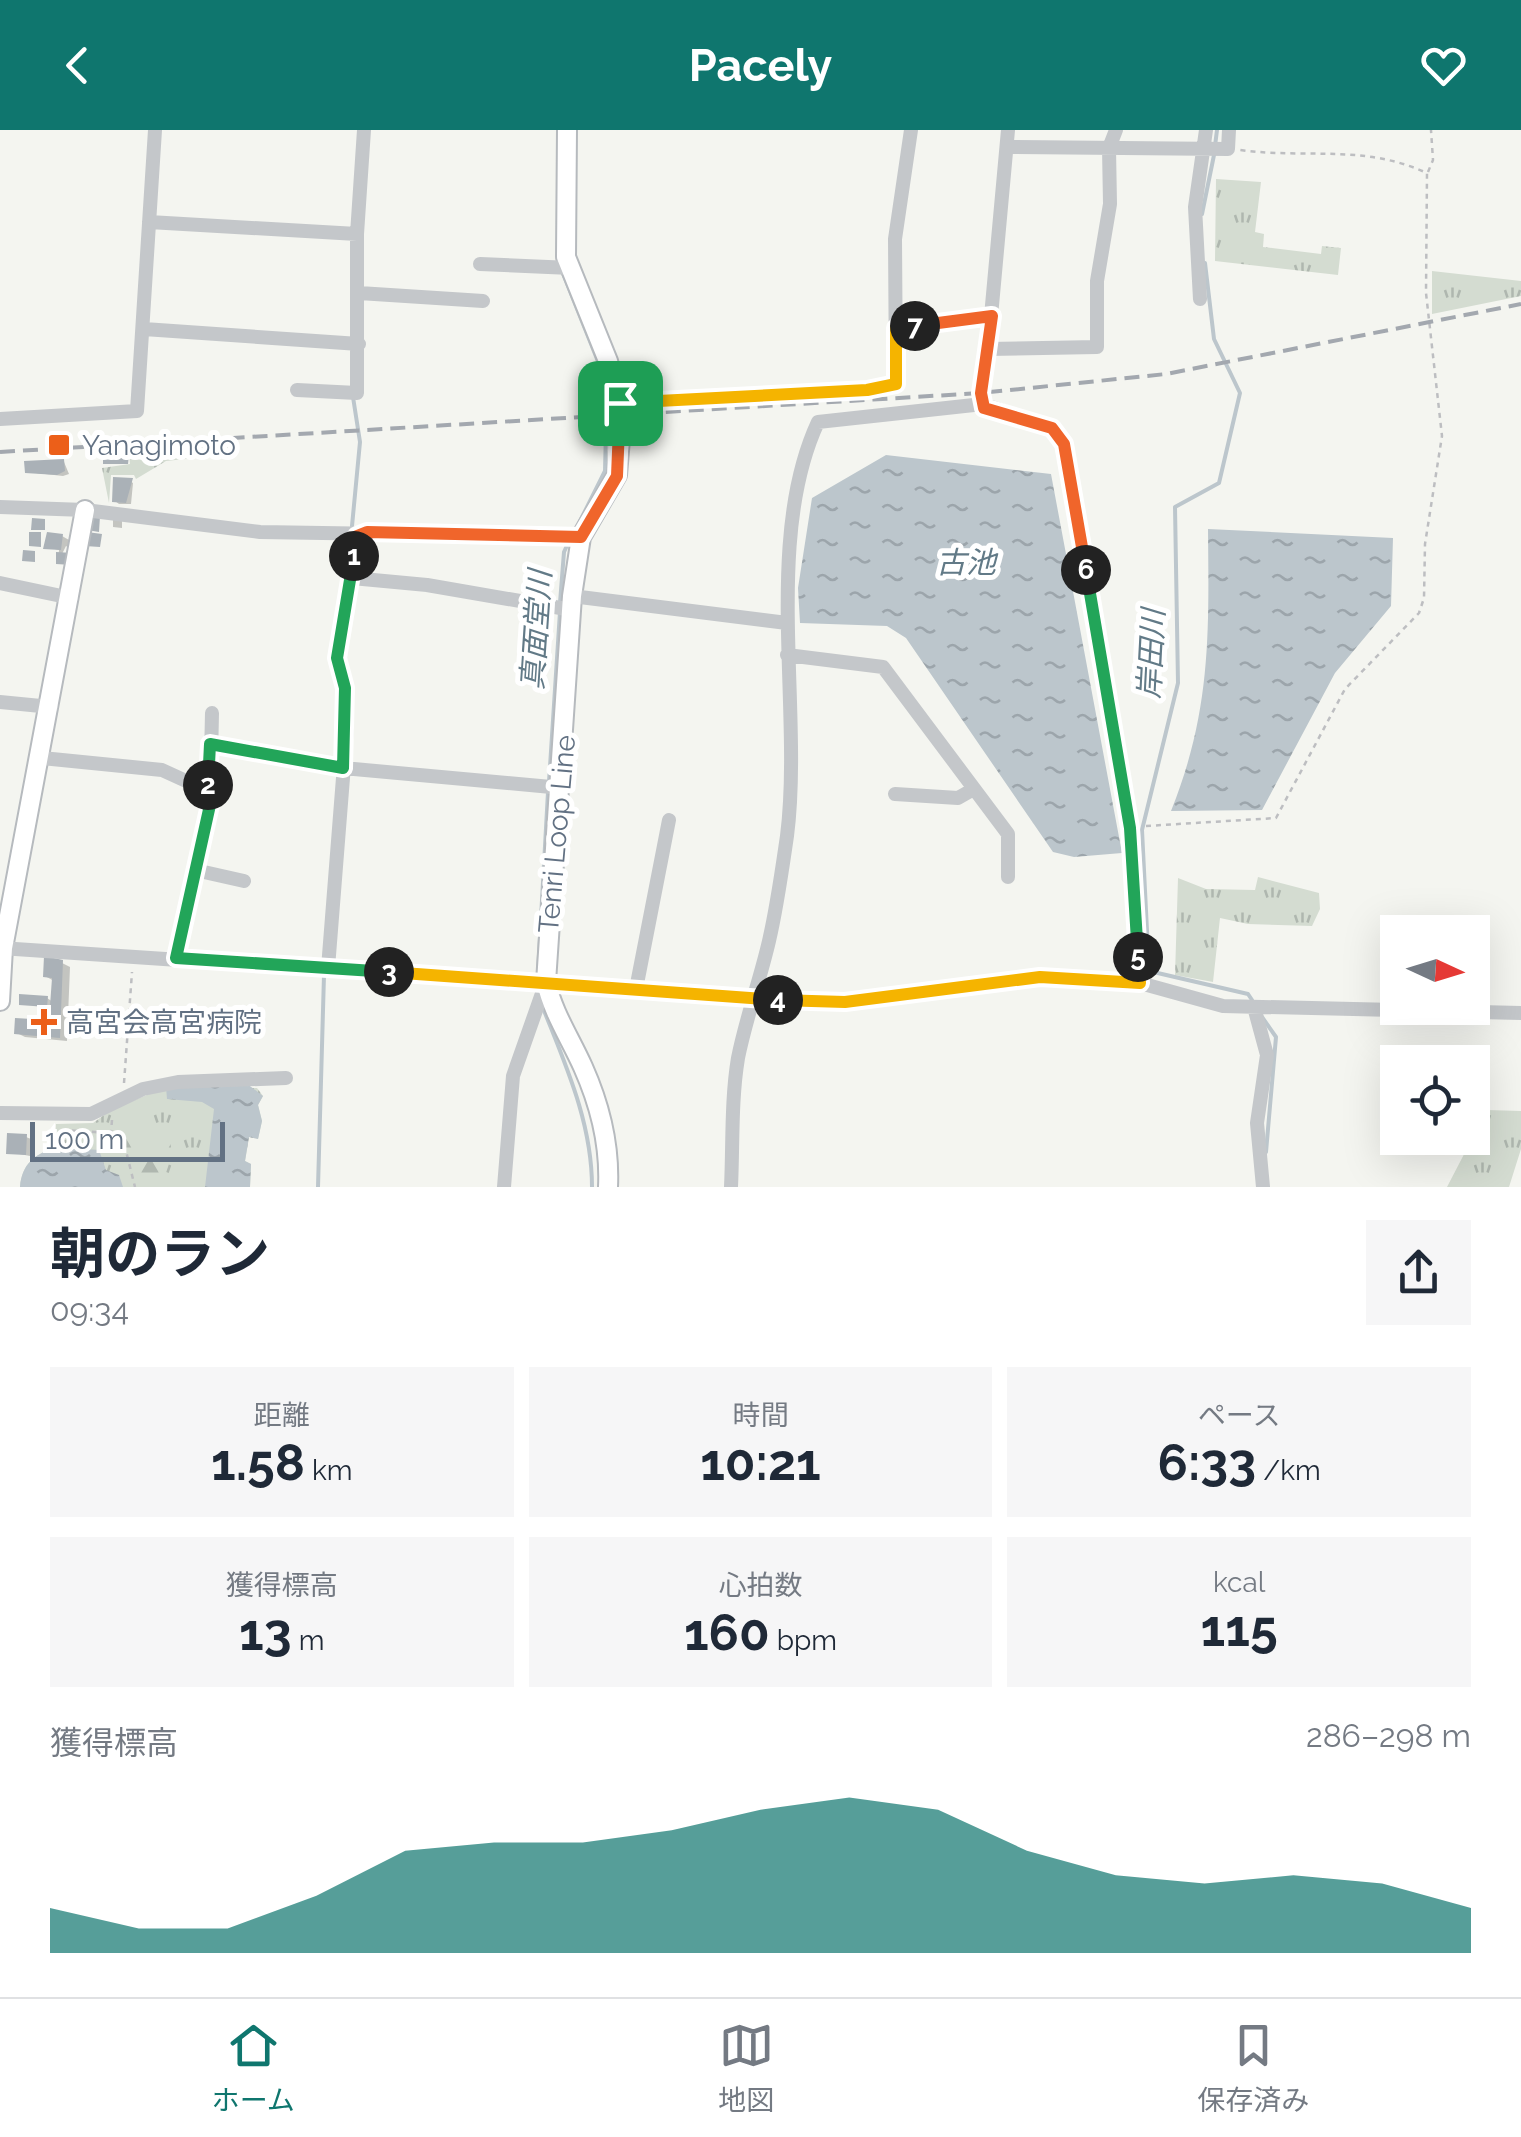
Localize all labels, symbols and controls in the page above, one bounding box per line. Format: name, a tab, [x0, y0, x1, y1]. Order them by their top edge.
icon: back	[50, 38, 105, 93]
icon: heart	[1416, 38, 1471, 93]
text: Pacely	[689, 39, 832, 92]
pin: 7	[890, 301, 940, 351]
text: 7	[907, 309, 923, 342]
pin	[578, 361, 663, 446]
icon: arrive	[593, 376, 648, 431]
place label: Yanagimoto	[82, 429, 236, 462]
marker: Yanagimoto	[46, 432, 72, 458]
pin: 1	[329, 531, 379, 581]
text: 1	[347, 539, 361, 572]
water label: 古池	[936, 545, 999, 580]
pin: 6	[1061, 545, 1111, 595]
text: 6	[1078, 553, 1095, 586]
water label: 真面堂川	[514, 566, 558, 691]
water label: 岸田川	[1131, 605, 1171, 700]
street label: Tenri Loop Line	[532, 734, 582, 934]
pin: 2	[183, 760, 233, 810]
text: 2	[200, 768, 216, 801]
north arrow	[1380, 915, 1490, 1025]
map controls	[1380, 915, 1490, 1155]
pin: 5	[1113, 932, 1163, 982]
text: 5	[1130, 940, 1146, 973]
pin: 3	[364, 947, 414, 997]
text: 3	[381, 955, 397, 988]
pin: 4	[753, 975, 803, 1025]
text: 4	[770, 983, 786, 1016]
place label: 高宮会高宮病院	[66, 1006, 262, 1039]
marker: 高宮会高宮病院	[31, 1009, 57, 1035]
button: locate	[1380, 1045, 1490, 1155]
scale bar	[30, 1117, 225, 1162]
text: 100 m	[45, 1123, 124, 1156]
button: share	[1366, 1220, 1471, 1325]
text: 朝のラン	[50, 1221, 270, 1286]
text: 09:34	[50, 1291, 129, 1328]
text: 距離	[254, 1399, 310, 1432]
text: 時間	[732, 1399, 789, 1432]
text: ペース	[1198, 1399, 1280, 1432]
text: 1.58	[211, 1433, 305, 1492]
text: 10:21	[700, 1433, 821, 1492]
text: 6:33	[1158, 1433, 1256, 1492]
text: km	[305, 1454, 353, 1487]
text: /km	[1256, 1454, 1321, 1487]
text: kcal	[1213, 1566, 1265, 1599]
text: 獲得標高	[226, 1569, 338, 1602]
text: 心拍数	[718, 1569, 803, 1602]
text: 115	[1201, 1599, 1278, 1658]
text: 13	[239, 1603, 292, 1662]
text: 160	[684, 1603, 770, 1662]
text: m	[292, 1624, 325, 1657]
text: bpm	[770, 1624, 837, 1657]
text: 286–298 m	[1306, 1717, 1471, 1754]
text: 獲得標高	[50, 1724, 178, 1761]
tab: ホーム	[212, 2018, 295, 2118]
tab: 地図	[718, 2018, 774, 2118]
tab: 保存済み	[1197, 2018, 1309, 2118]

